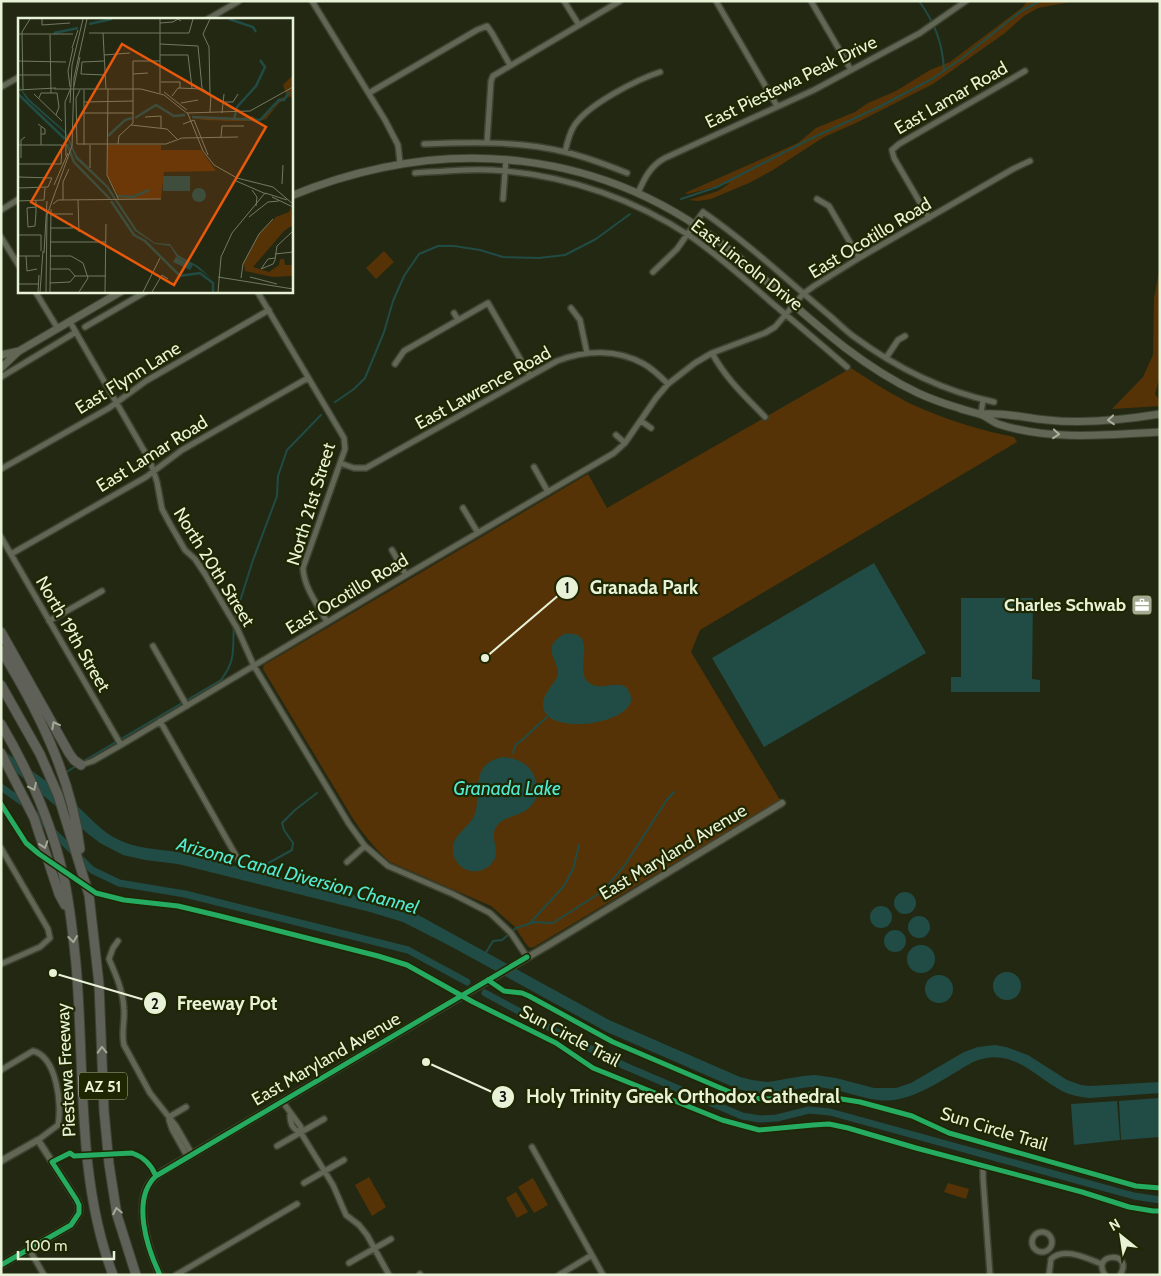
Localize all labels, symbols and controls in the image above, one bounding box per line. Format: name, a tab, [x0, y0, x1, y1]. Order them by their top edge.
inset map	[18, 18, 292, 292]
street label: East Piestewa Peak Drive	[702, 31, 880, 133]
street label: East Lamar Road	[890, 57, 1012, 139]
street label: East Ocotillo Road	[805, 193, 935, 283]
street label: East Lincoln Drive	[687, 215, 807, 315]
street label: East Flynn Lane	[71, 337, 185, 419]
street label: East Lawrence Road	[411, 342, 555, 434]
street label: East Lamar Road	[92, 411, 212, 497]
one-way arrow	[1107, 414, 1115, 425]
one-way arrow	[1052, 428, 1060, 439]
street label: North 21st Street	[282, 440, 340, 568]
street label: North 20th Street	[169, 503, 259, 631]
street label: East Ocotillo Road	[282, 549, 412, 639]
callout: Granada Park	[554, 571, 708, 605]
street label: North 19th Street	[31, 572, 115, 696]
text: Granada Park	[590, 576, 699, 599]
text: 1	[564, 579, 570, 597]
office icon: Charles Schwab	[1130, 593, 1154, 617]
place label: Charles Schwab	[1004, 594, 1126, 616]
one-way arrow	[51, 721, 61, 730]
water label: Granada Lake	[453, 777, 561, 800]
one-way arrow	[27, 782, 37, 791]
street label: East Maryland Avenue	[595, 799, 751, 905]
water label: Arizona Canal Diversion Channel	[173, 832, 422, 919]
one-way arrow	[38, 840, 48, 848]
one-way arrow	[67, 935, 78, 943]
callout: Freeway Pot	[142, 986, 288, 1020]
text: Freeway Pot	[177, 992, 278, 1015]
text: 2	[151, 995, 159, 1013]
street label: Sun Circle Trail	[516, 1000, 625, 1072]
street label: Piestewa Freeway	[51, 1002, 81, 1138]
street label: East Maryland Avenue	[248, 1007, 404, 1111]
one-way arrow	[96, 1046, 107, 1054]
road number: AZ 51	[79, 1072, 127, 1100]
callout: Holy Trinity Greek Orthodox Cathedral	[491, 1080, 850, 1114]
text: Holy Trinity Greek Orthodox Cathedral	[526, 1085, 840, 1108]
text: 3	[499, 1088, 507, 1106]
street label: Sun Circle Trail	[938, 1102, 1051, 1156]
one-way arrow	[112, 1207, 123, 1216]
north arrow	[1096, 1211, 1146, 1261]
text: N	[1106, 1214, 1123, 1235]
scale bar	[18, 1228, 114, 1260]
text: 100 m	[25, 1237, 67, 1255]

